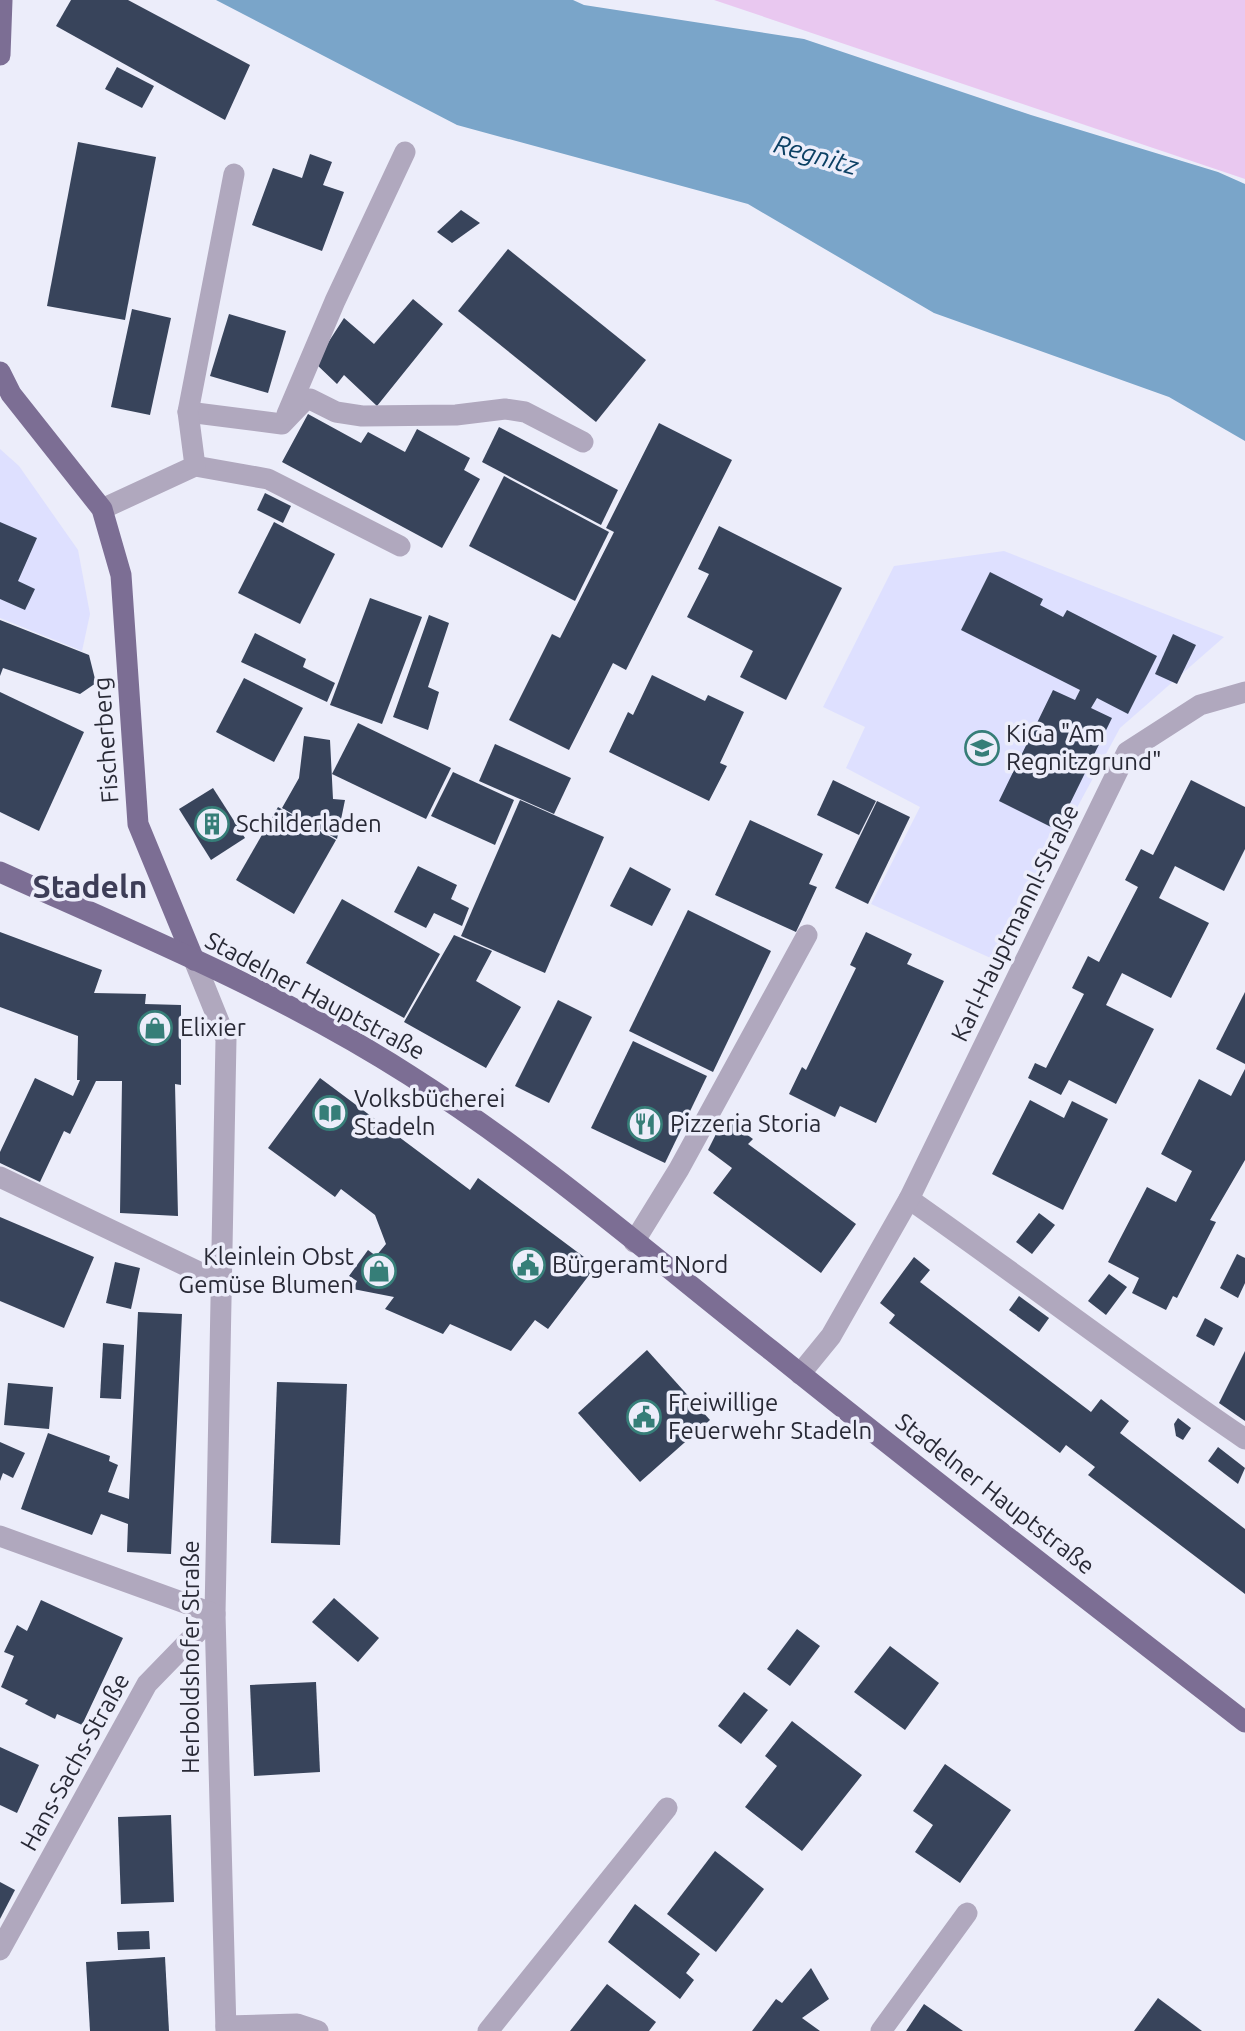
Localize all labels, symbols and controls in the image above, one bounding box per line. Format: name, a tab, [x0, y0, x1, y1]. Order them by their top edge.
water label: Regnitz	[771, 129, 863, 181]
street label: Fischerberg	[88, 676, 123, 804]
place label: KiGa "Am Regnitzgrund"	[1006, 720, 1162, 775]
school or university icon: KiGa "Am Regnitzgrund"	[963, 729, 1001, 767]
street label: Karl-Hauptmannl-Straße	[945, 800, 1084, 1046]
building icon: Schilderladen	[193, 805, 231, 843]
place label: Schilderladen	[236, 810, 382, 837]
district label: Stadeln	[33, 868, 147, 904]
street label: Stadelner Hauptstraße	[201, 926, 430, 1065]
shop icon: Elixier	[136, 1009, 174, 1047]
place label: Elixier	[180, 1014, 246, 1041]
place label: Volksbücherei Stadeln	[354, 1085, 505, 1140]
library icon: Volksbücherei Stadeln	[311, 1094, 349, 1132]
restaurant icon: Pizzeria Storia	[626, 1105, 664, 1143]
place label: Pizzeria Storia	[670, 1110, 821, 1137]
place label: Kleinlein Obst Gemüse Blumen	[178, 1243, 355, 1298]
public building icon: Bürgeramt Nord	[509, 1246, 547, 1284]
place label: Bürgeramt Nord	[552, 1251, 728, 1278]
shop icon: Kleinlein Obst Gemüse Blumen	[360, 1252, 398, 1290]
place label: Freiwillige Feuerwehr Stadeln	[668, 1389, 872, 1444]
public building icon: Freiwillige Feuerwehr Stadeln	[625, 1398, 663, 1436]
street label: Stadelner Hauptstraße	[891, 1408, 1100, 1580]
street label: Herboldshofer Straße	[177, 1540, 204, 1774]
street label: Hans-Sachs-Straße	[15, 1668, 134, 1855]

